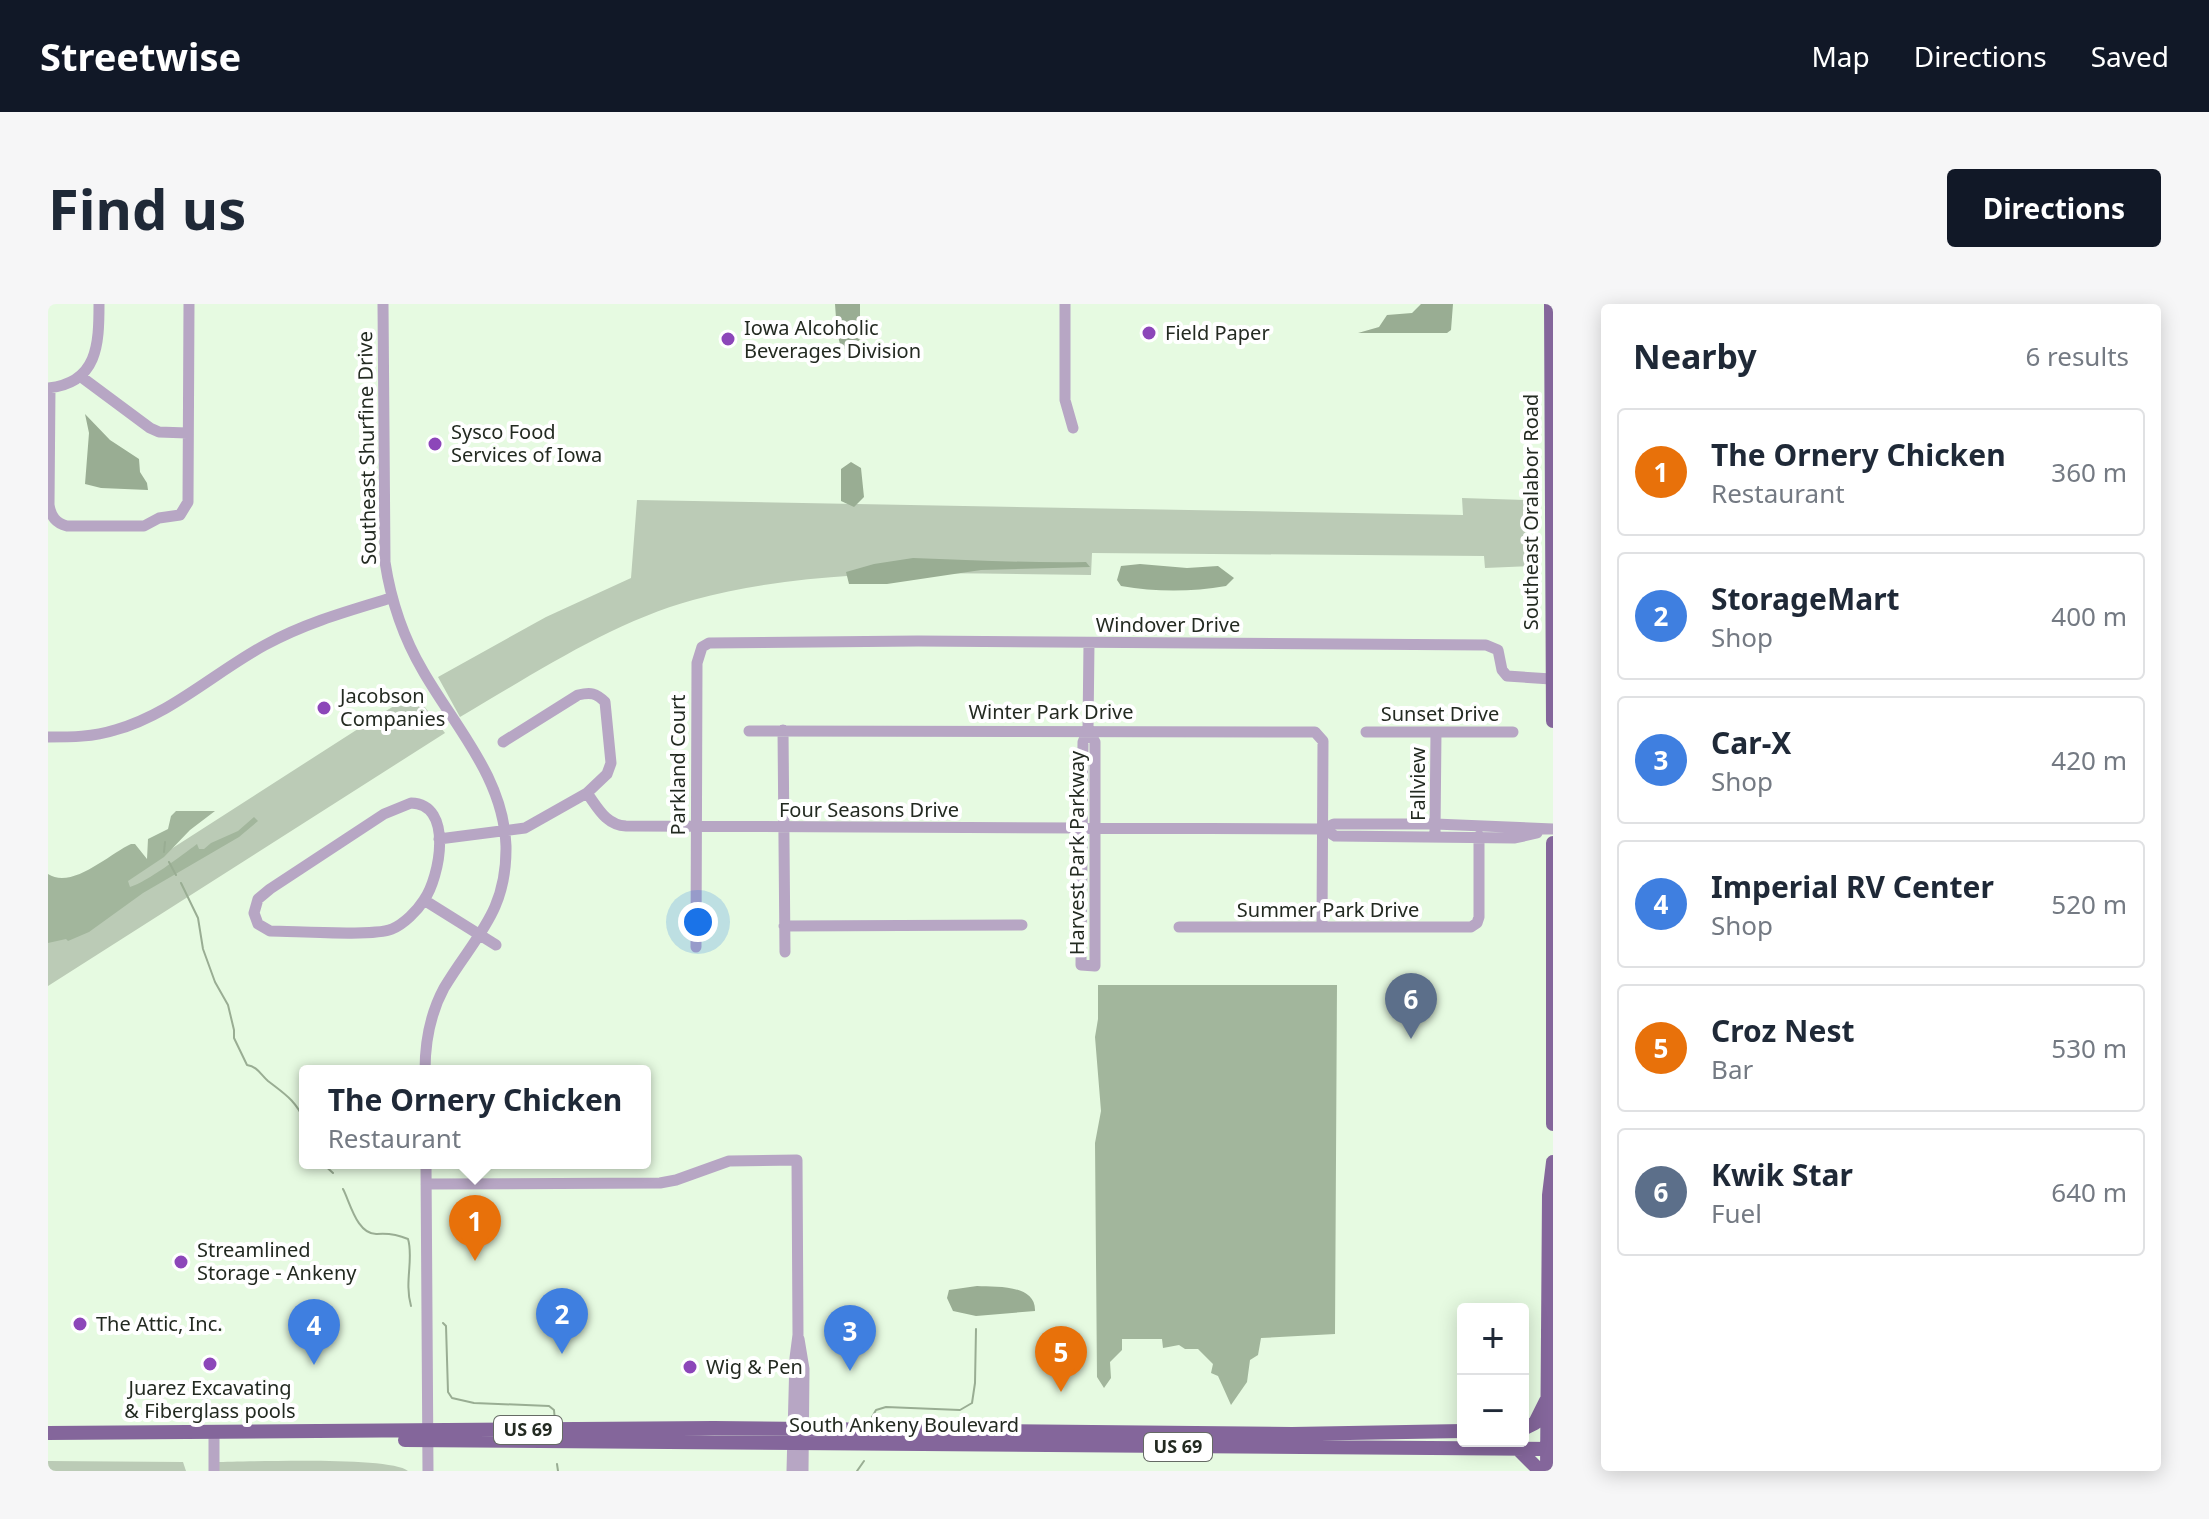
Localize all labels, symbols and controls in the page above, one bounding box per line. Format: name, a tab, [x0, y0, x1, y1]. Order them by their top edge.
text: Streetwise	[40, 30, 241, 82]
text: Map	[1811, 37, 1870, 75]
text: Directions	[1914, 37, 2047, 75]
text: Saved	[2091, 37, 2169, 75]
button: Directions	[1947, 169, 2161, 247]
text: Find us	[48, 170, 246, 246]
place label: Iowa Alcoholic Beverages Division	[744, 314, 921, 364]
place label: Field Paper	[1165, 319, 1270, 346]
marker: Field Paper	[1140, 324, 1158, 342]
marker: Iowa Alcoholic Beverages Division	[719, 330, 737, 348]
street label: Southeast Shurfine Drive	[351, 331, 382, 565]
text: Nearby	[1633, 333, 1757, 379]
text: 6 results	[2025, 338, 2129, 374]
street label: Southeast Oralabor Road	[1517, 394, 1544, 630]
place label: Sysco Food Services of Iowa	[451, 418, 602, 468]
text: The Ornery Chicken	[1711, 434, 2006, 475]
marker: Sysco Food Services of Iowa	[426, 435, 444, 453]
text: 1	[1654, 454, 1668, 490]
text: 360 m	[2051, 454, 2127, 490]
text: Restaurant	[1711, 475, 1845, 511]
text: StorageMart	[1711, 578, 1900, 619]
text: 2	[1654, 598, 1668, 634]
text: 400 m	[2051, 598, 2127, 634]
street label: Windover Drive	[1096, 611, 1240, 638]
text: Shop	[1711, 619, 1773, 655]
place label: Jacobson Companies	[338, 682, 445, 732]
street label: Parkland Court	[664, 694, 691, 836]
street label: Winter Park Drive	[969, 698, 1134, 725]
marker: Jacobson Companies	[315, 699, 333, 717]
street label: Sunset Drive	[1381, 700, 1499, 727]
text: Car-X	[1711, 722, 1791, 763]
text: 3	[1654, 742, 1668, 778]
text: 420 m	[2051, 742, 2127, 778]
street label: Fallview	[1404, 747, 1431, 821]
street label: Harvest Park Parkway	[1063, 750, 1090, 955]
text: Shop	[1711, 763, 1773, 799]
street label: Four Seasons Drive	[779, 796, 959, 823]
text: Imperial RV Center	[1711, 866, 1994, 907]
text: 4	[1654, 886, 1668, 922]
text: 520 m	[2051, 886, 2127, 922]
street label: Summer Park Drive	[1237, 896, 1419, 923]
your location	[678, 902, 718, 942]
text: Shop	[1711, 907, 1773, 943]
pin: 6	[1385, 973, 1437, 1039]
text: Croz Nest	[1711, 1010, 1855, 1051]
text: 5	[1654, 1030, 1668, 1066]
text: 530 m	[2051, 1030, 2127, 1066]
text: Bar	[1711, 1051, 1753, 1087]
popup	[299, 1065, 651, 1169]
text: The Ornery Chicken	[328, 1079, 622, 1120]
text: Restaurant	[328, 1120, 461, 1156]
text: Kwik Star	[1711, 1154, 1853, 1195]
text: 6	[1654, 1174, 1668, 1210]
text: 640 m	[2051, 1174, 2127, 1210]
pin: 1	[449, 1195, 501, 1261]
text: Fuel	[1711, 1195, 1762, 1231]
place label: Streamlined Storage - Ankeny	[197, 1236, 357, 1286]
marker: Streamlined Storage - Ankeny	[172, 1253, 190, 1271]
pin: 2	[536, 1288, 588, 1354]
pin: 4	[288, 1299, 340, 1365]
map controls	[1457, 1303, 1529, 1447]
button: +	[1457, 1303, 1529, 1375]
pin: 3	[824, 1305, 876, 1371]
place label: The Attic, Inc.	[96, 1310, 223, 1337]
marker: The Attic, Inc.	[71, 1315, 89, 1333]
pin: 5	[1035, 1326, 1087, 1392]
place label: Wig & Pen	[706, 1353, 803, 1380]
marker: Juarez Excavating & Fiberglass pools	[201, 1355, 219, 1373]
marker: Wig & Pen	[681, 1358, 699, 1376]
place label: Juarez Excavating & Fiberglass pools	[124, 1374, 296, 1424]
button: −	[1457, 1375, 1529, 1447]
street label: South Ankeny Boulevard	[789, 1411, 1019, 1438]
road number: US 69	[494, 1416, 562, 1444]
road number: US 69	[1144, 1433, 1212, 1461]

